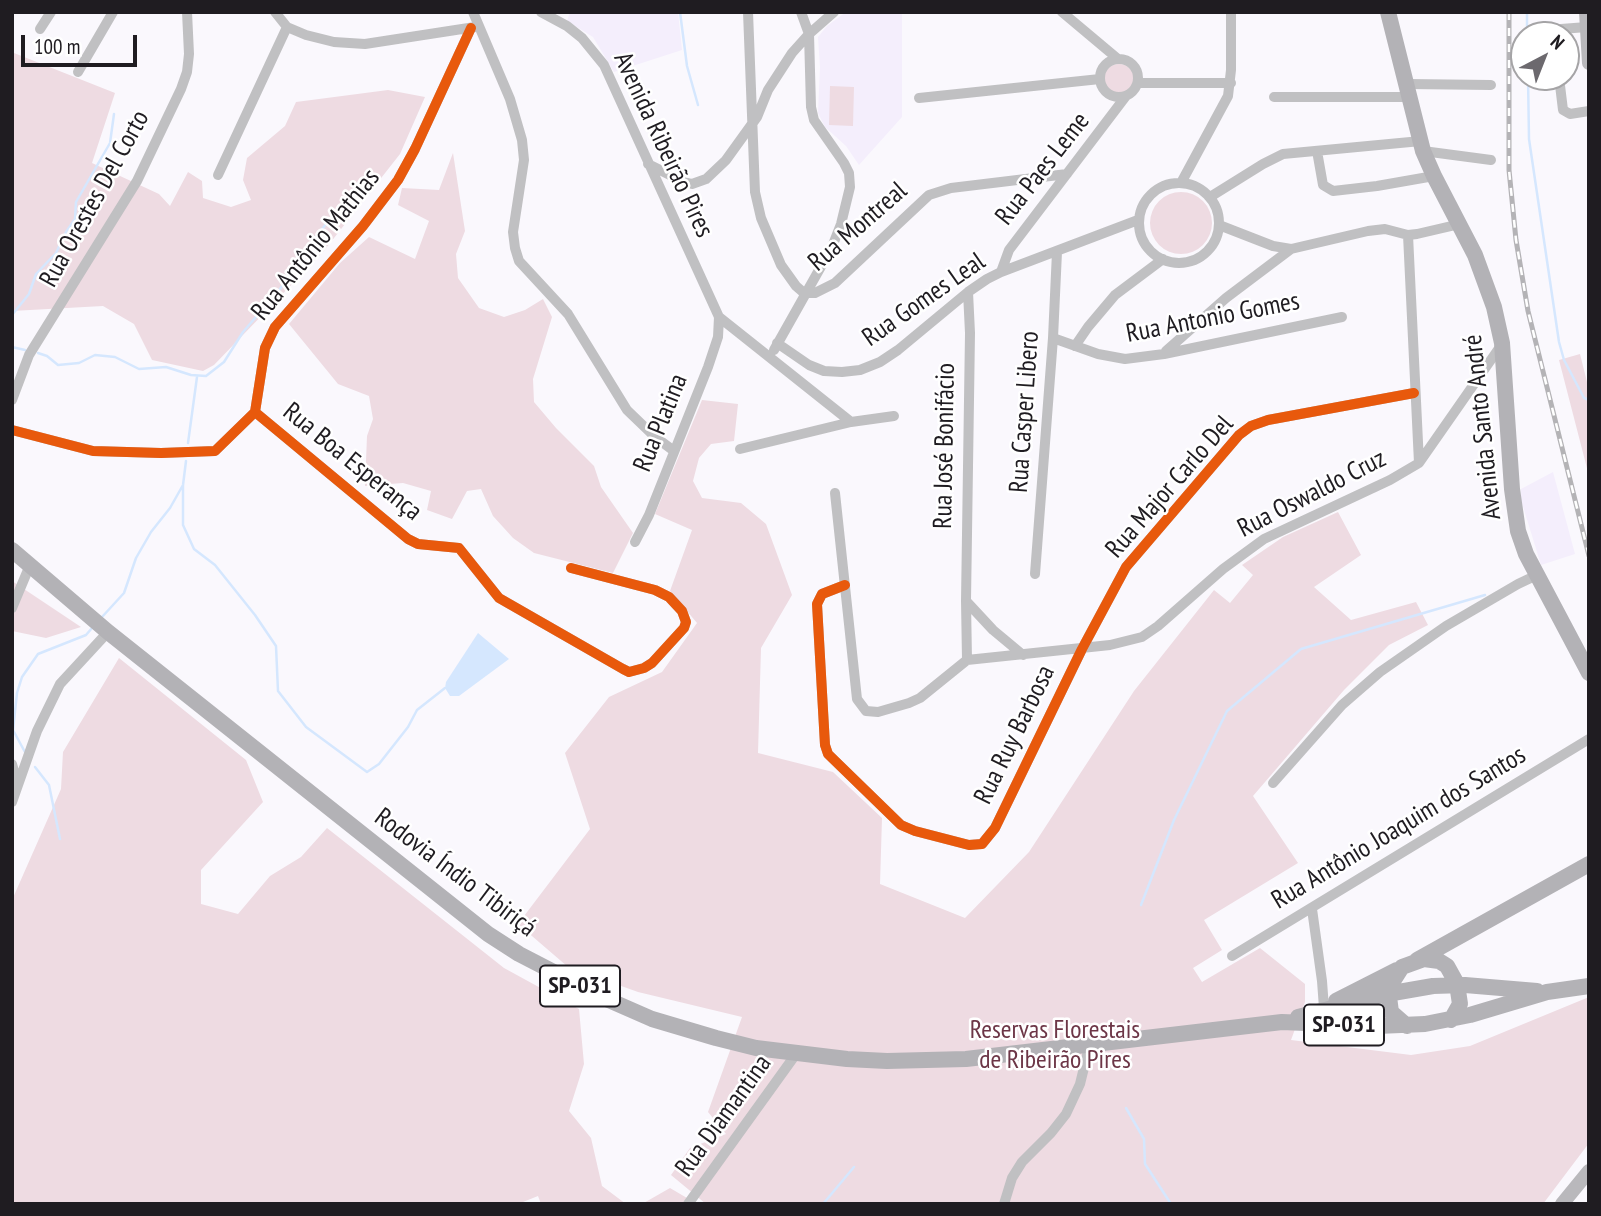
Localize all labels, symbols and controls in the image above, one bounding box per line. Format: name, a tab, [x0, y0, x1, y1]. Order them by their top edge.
scale bar	[24, 21, 140, 65]
north arrow	[1510, 21, 1580, 91]
text: N	[1546, 30, 1570, 54]
text: 100 m	[34, 33, 80, 60]
street label: Avenida Ribeirão Pires	[606, 47, 720, 243]
street label: Rua Orestes Del Corto	[34, 105, 156, 293]
street label: Rua Paes Leme	[989, 107, 1097, 231]
street label: Rua Antônio Mathias	[245, 163, 387, 327]
street label: Rua Montreal	[802, 176, 914, 278]
street label: Rua Gomes Leal	[857, 246, 991, 354]
street label: Rua Antonio Gomes	[1124, 286, 1302, 350]
street label: Rua Casper Libero	[1004, 330, 1046, 494]
street label: Avenida Santo André	[1458, 333, 1508, 521]
street label: Rua José Bonifácio	[928, 363, 962, 529]
street label: Rua Platina	[627, 370, 695, 476]
street label: Rua Boa Esperança	[276, 396, 428, 528]
street label: Rua Major Carlo Del	[1100, 409, 1240, 565]
street label: Rua Oswaldo Cruz	[1233, 443, 1391, 545]
street label: Rua Ruy Barbosa	[968, 661, 1062, 809]
street label: Rua Antônio Joaquim dos Santos	[1266, 740, 1532, 916]
street label: Rodovia Índio Tibiriçá	[368, 802, 542, 944]
road number: SP-031	[540, 966, 620, 1006]
road number: SP-031	[1304, 1004, 1384, 1045]
park label: Reservas Florestais de Ribeirão Pires	[970, 1015, 1140, 1076]
street label: Rua Diamantina	[669, 1049, 779, 1183]

